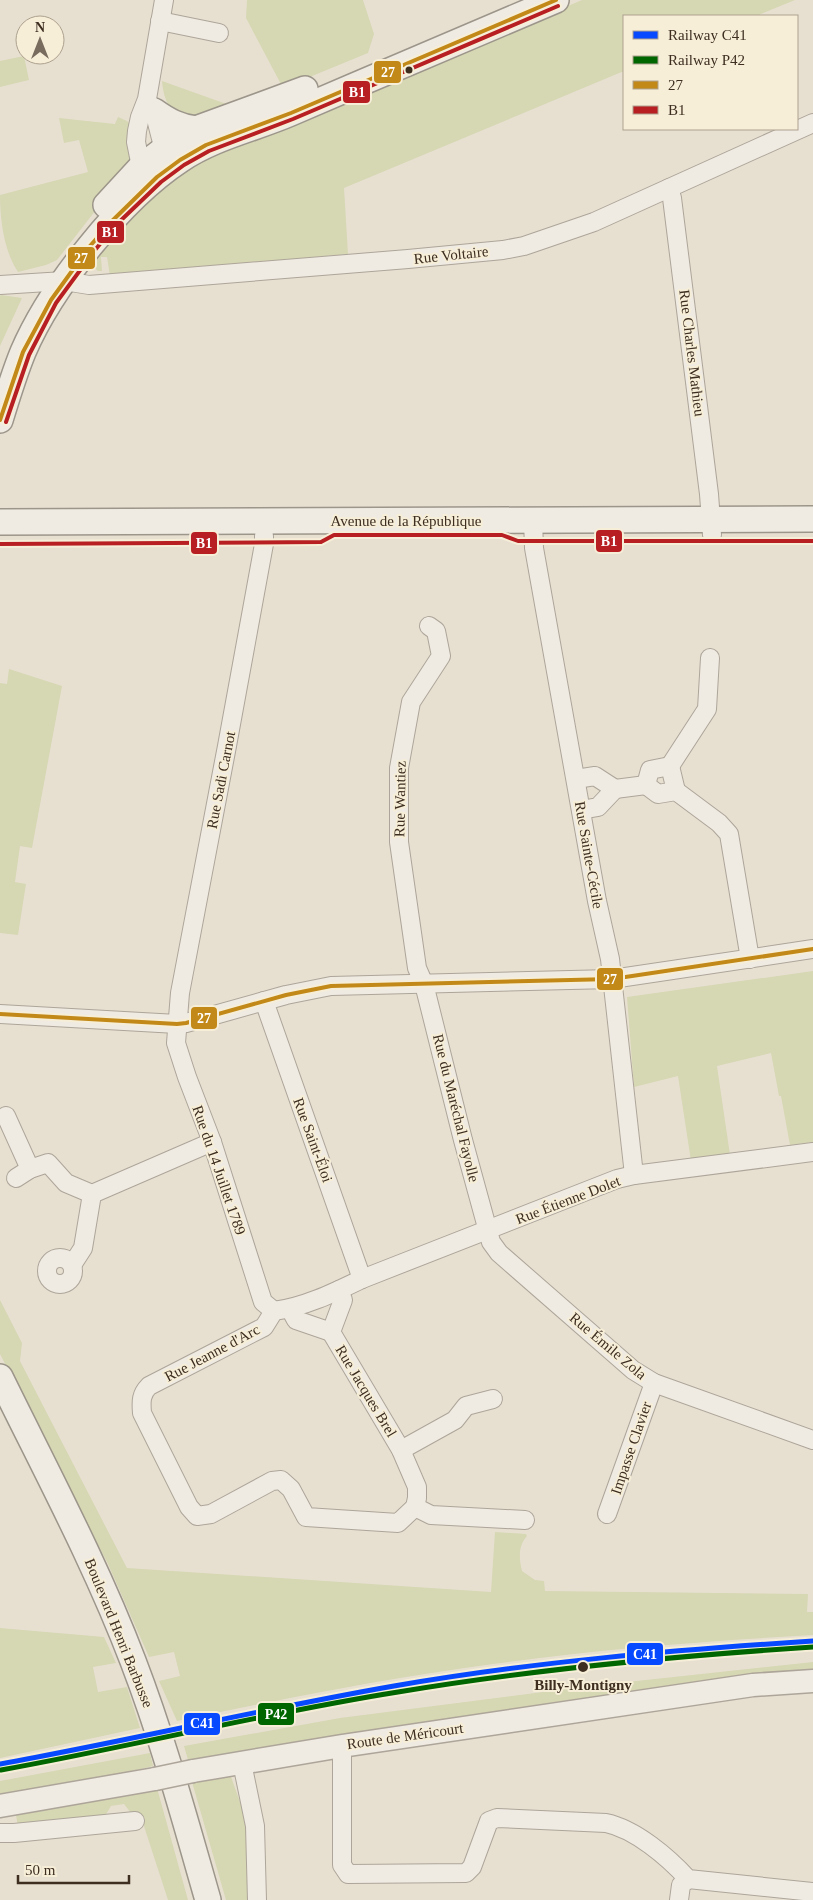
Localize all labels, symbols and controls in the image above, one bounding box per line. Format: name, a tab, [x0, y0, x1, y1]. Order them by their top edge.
north arrow	[15, 15, 65, 65]
legend	[623, 15, 798, 130]
text: N	[35, 20, 45, 35]
text: Railway C41	[668, 27, 747, 43]
text: Railway P42	[668, 52, 745, 68]
line badge: 27	[373, 60, 402, 84]
text: 27	[381, 65, 395, 80]
unlabelled marker	[404, 65, 414, 75]
text: 27	[668, 77, 684, 93]
line badge: B1	[342, 80, 371, 104]
text: B1	[349, 85, 365, 100]
text: B1	[668, 102, 686, 118]
line badge: B1	[96, 220, 125, 244]
text: B1	[102, 225, 118, 240]
street label: Rue Voltaire	[413, 243, 489, 267]
line badge: 27	[67, 246, 96, 270]
text: 27	[74, 251, 88, 266]
street label: Rue Charles Mathieu	[676, 289, 708, 418]
street label: Avenue de la République	[331, 513, 482, 529]
line badge: B1	[595, 529, 623, 553]
line badge: B1	[190, 531, 218, 555]
text: B1	[601, 534, 617, 549]
text: B1	[196, 536, 212, 551]
street label: Rue Sadi Carnot	[204, 729, 238, 830]
street label: Rue Wantiez	[391, 760, 409, 837]
street label: Rue Sainte-Cécile	[572, 800, 606, 910]
line badge: 27	[596, 967, 624, 991]
text: 27	[603, 972, 617, 987]
line badge: 27	[190, 1006, 218, 1030]
text: 27	[197, 1011, 211, 1026]
street label: Rue du Maréchal Fayolle	[430, 1032, 482, 1184]
street label: Rue Saint-Éloi	[290, 1096, 336, 1184]
street label: Rue du 14 Juillet 1789	[189, 1103, 249, 1237]
street label: Rue Étienne Dolet	[513, 1172, 623, 1227]
street label: Rue Émile Zola	[566, 1309, 650, 1383]
street label: Rue Jeanne d'Arc	[162, 1321, 262, 1385]
street label: Rue Jacques Brel	[332, 1342, 400, 1440]
street label: Impasse Clavier	[608, 1400, 654, 1496]
street label: Boulevard Henri Barbusse	[82, 1556, 156, 1710]
line badge: C41	[626, 1642, 664, 1666]
text: C41	[633, 1647, 657, 1662]
marker: Billy-Montigny	[576, 1660, 590, 1674]
place label: Billy-Montigny	[534, 1677, 632, 1693]
line badge: P42	[257, 1702, 295, 1726]
text: P42	[265, 1707, 287, 1722]
line badge: C41	[183, 1712, 221, 1736]
text: C41	[190, 1716, 214, 1731]
street label: Route de Méricourt	[346, 1720, 465, 1752]
scale bar	[18, 1852, 129, 1884]
text: 50 m	[25, 1862, 56, 1878]

